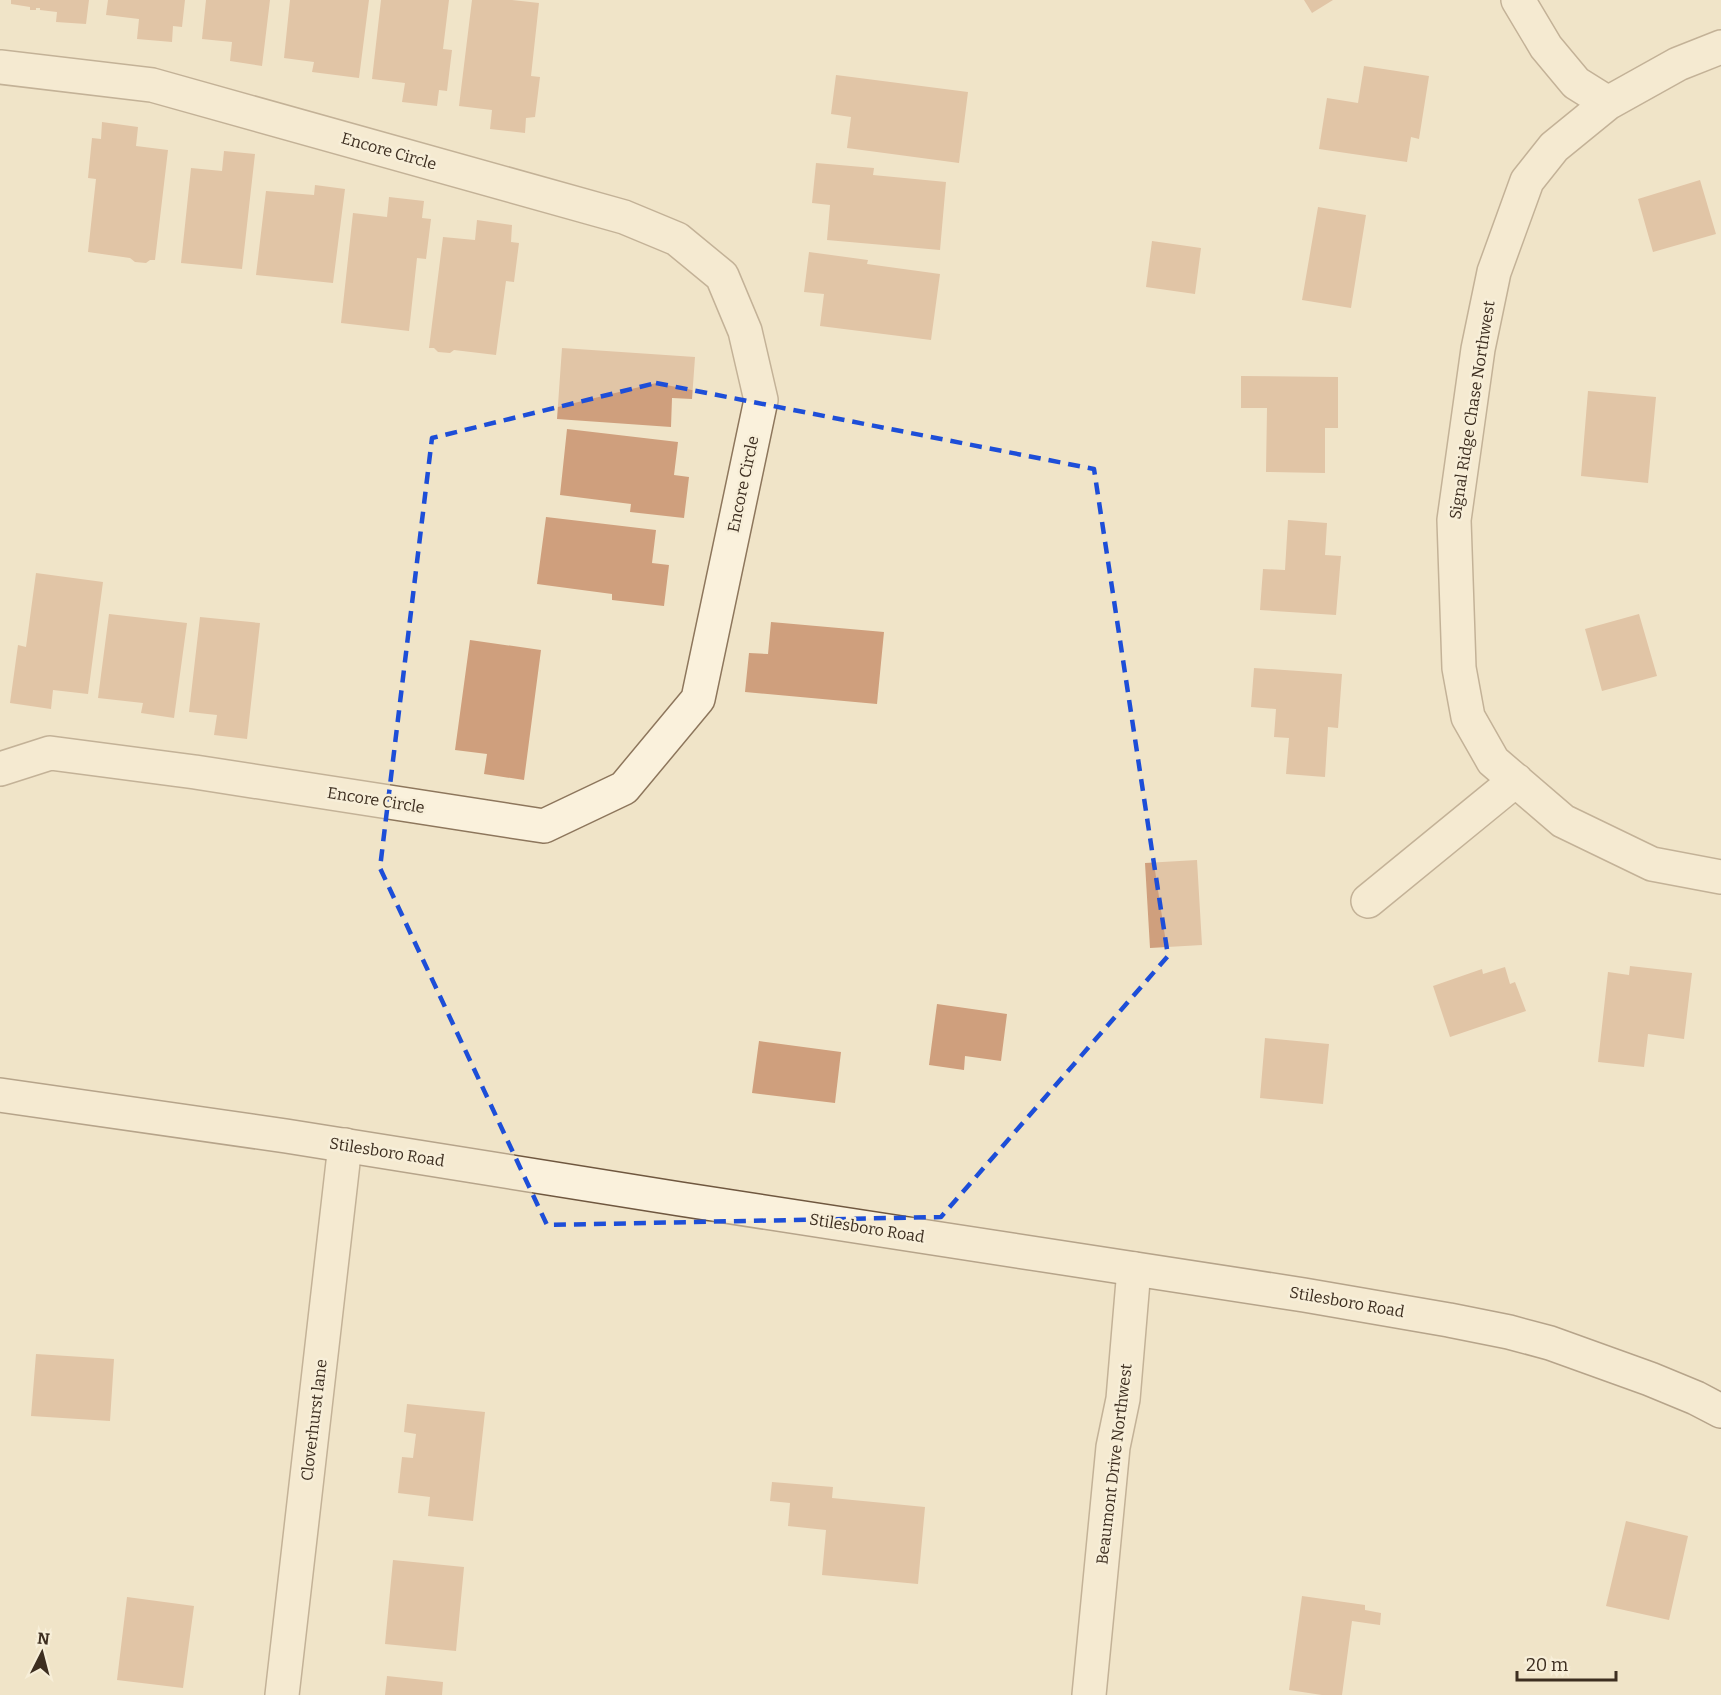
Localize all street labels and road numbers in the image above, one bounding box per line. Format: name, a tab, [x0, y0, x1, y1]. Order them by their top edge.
street label: Encore Circle	[339, 128, 439, 174]
street label: Signal Ridge Chase Northwest	[1445, 299, 1499, 521]
street label: Encore Circle	[723, 434, 763, 534]
street label: Encore Circle	[326, 783, 426, 817]
street label: Stilesboro Road	[328, 1134, 446, 1171]
street label: Stilesboro Road	[808, 1210, 926, 1247]
street label: Stilesboro Road	[1288, 1283, 1406, 1322]
street label: Cloverhurst lane	[297, 1358, 331, 1482]
street label: Beaumont Drive Northwest	[1092, 1362, 1136, 1566]

